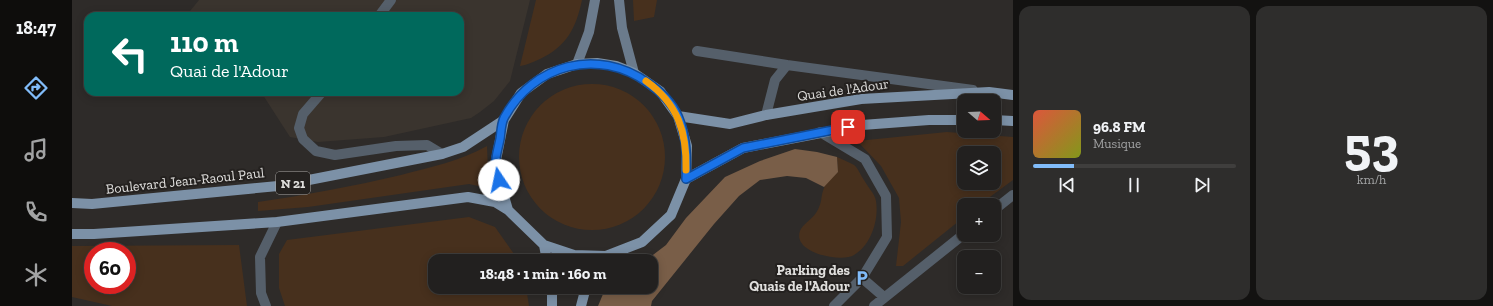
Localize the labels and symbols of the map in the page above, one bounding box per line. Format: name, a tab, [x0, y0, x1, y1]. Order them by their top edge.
street label: Quai de l'Adour	[796, 75, 890, 105]
north arrow	[957, 94, 1001, 138]
pin	[831, 110, 865, 144]
position arrow	[478, 159, 520, 201]
street label: Boulevard Jean-Raoul Paul	[105, 164, 265, 198]
road number: N 21	[276, 172, 310, 194]
speed limit sign: 60	[84, 242, 136, 294]
place label: Parking des Quais de l'Adour	[749, 262, 851, 295]
parking icon: Parking des Quais de l'Adour	[853, 269, 871, 287]

